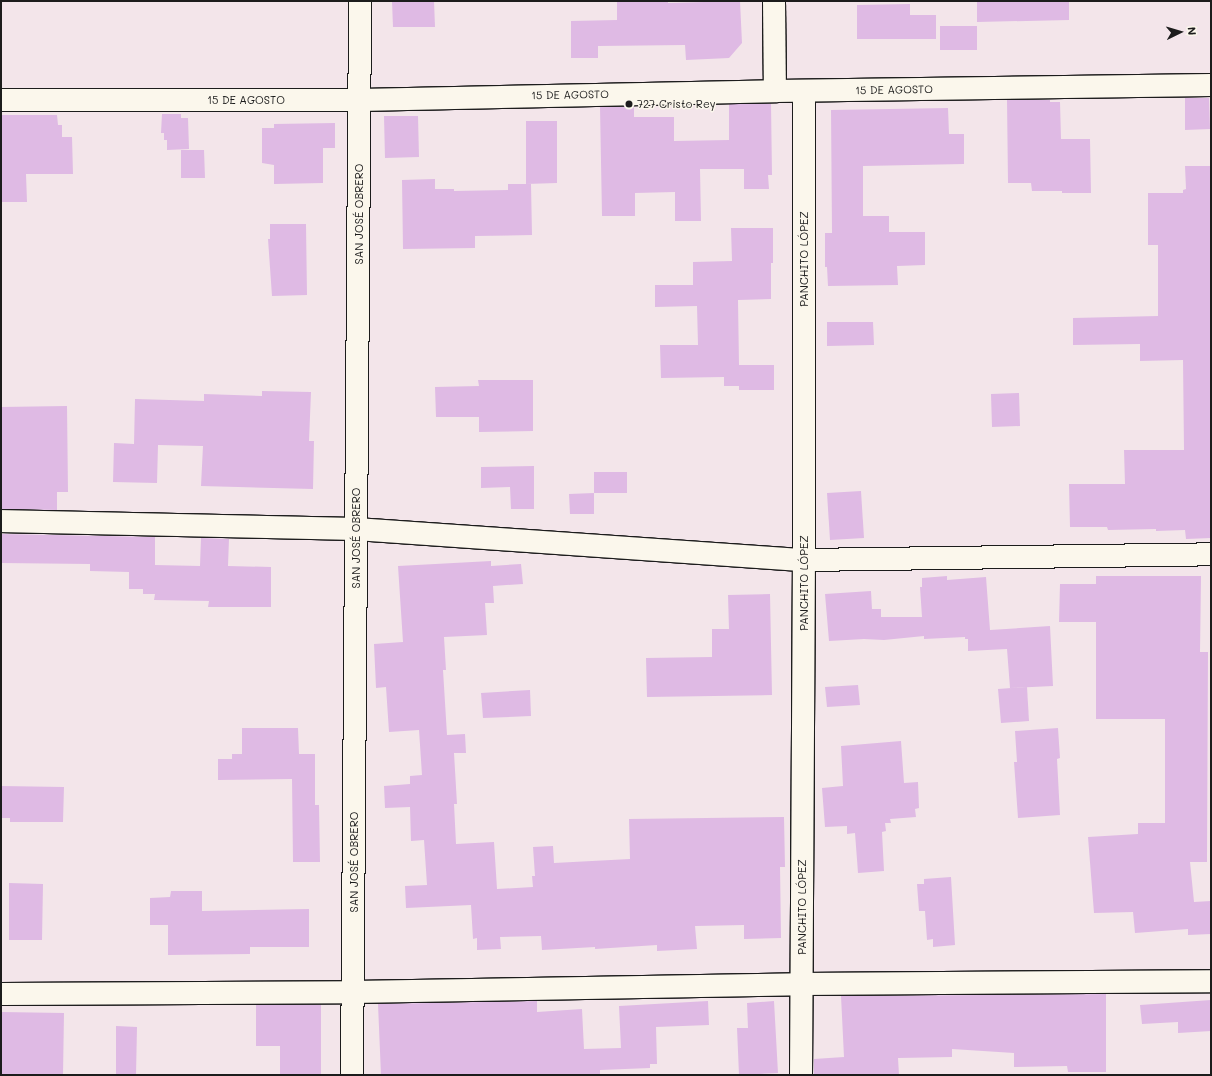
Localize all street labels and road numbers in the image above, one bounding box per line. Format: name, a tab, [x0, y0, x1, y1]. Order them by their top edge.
street label: 15 DE AGOSTO	[855, 83, 933, 97]
street label: 15 DE AGOSTO	[531, 88, 609, 102]
street label: 15 DE AGOSTO	[207, 93, 285, 107]
street label: SAN JOSÉ OBRERO	[352, 164, 366, 264]
street label: PANCHITO LÓPEZ	[797, 211, 811, 307]
street label: SAN JOSÉ OBRERO	[349, 488, 363, 588]
street label: PANCHITO LÓPEZ	[797, 535, 811, 631]
street label: SAN JOSÉ OBRERO	[347, 812, 361, 912]
street label: PANCHITO LÓPEZ	[795, 859, 809, 955]

